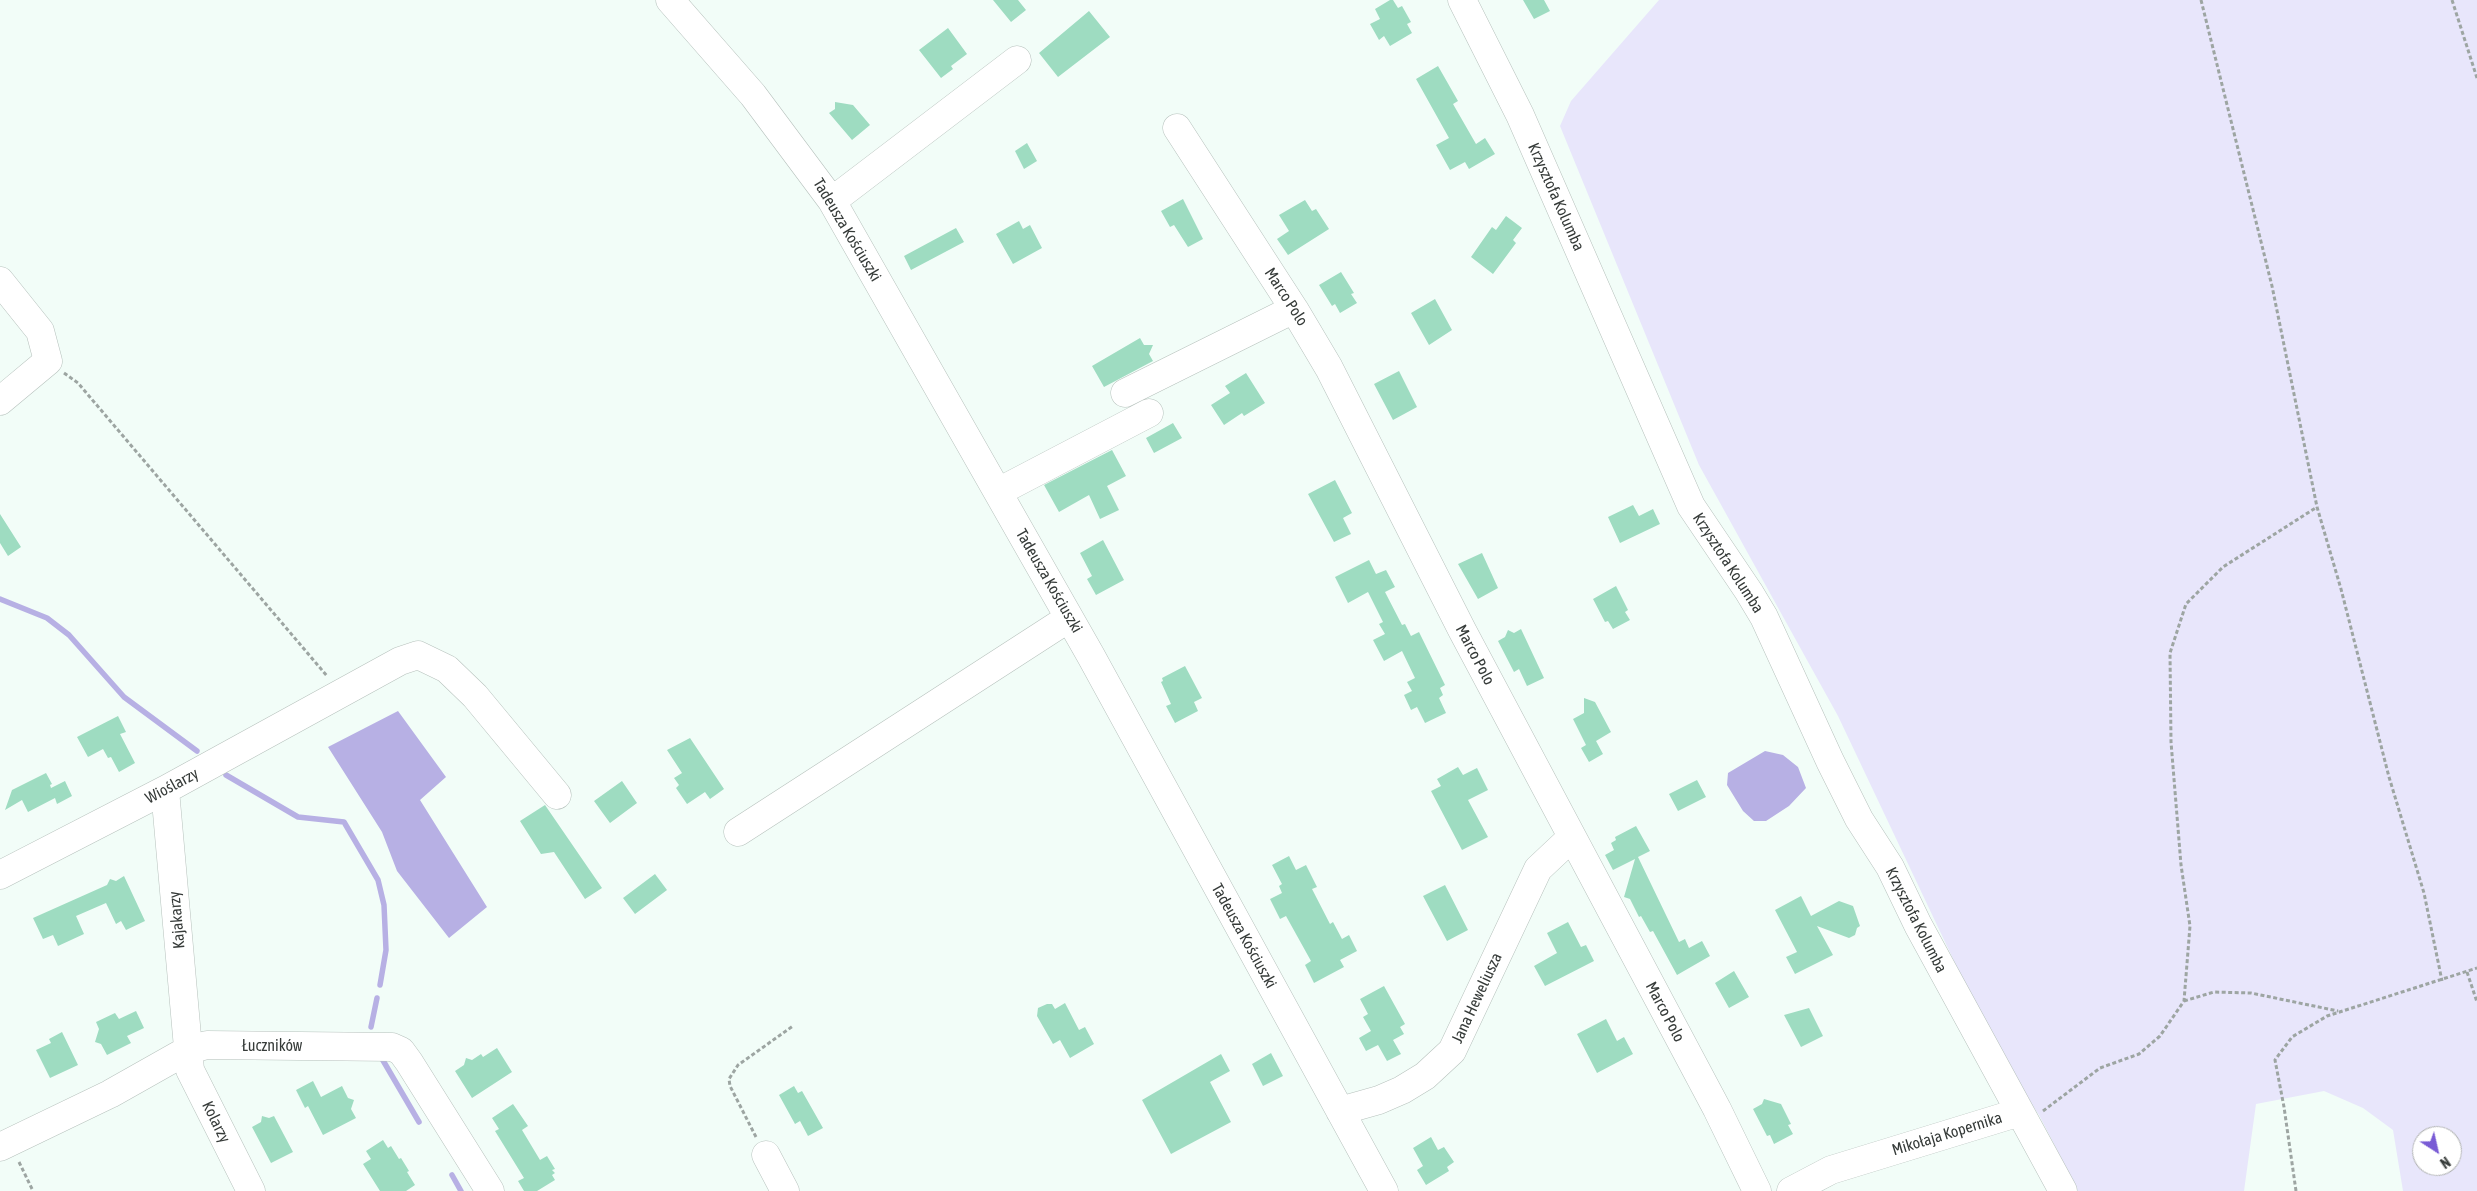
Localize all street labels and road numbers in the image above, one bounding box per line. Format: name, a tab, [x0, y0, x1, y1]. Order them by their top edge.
street label: Krzysztofa Kolumba	[1524, 140, 1588, 254]
street label: Tadeusza Kościuszki	[809, 175, 885, 285]
street label: Marco Polo	[1260, 264, 1312, 330]
street label: Krzysztofa Kolumba	[1688, 509, 1768, 617]
street label: Tadeusza Kościuszki	[1012, 526, 1086, 636]
street label: Marco Polo	[1451, 622, 1499, 688]
street label: Wioślarzy	[142, 764, 202, 808]
street label: Krzysztofa Kolumba	[1881, 864, 1951, 976]
street label: Tadeusza Kościuszki	[1207, 880, 1281, 992]
street label: Kajakarzy	[165, 890, 189, 950]
street label: Jana Heweliusza	[1448, 950, 1506, 1046]
street label: Marco Polo	[1641, 979, 1689, 1045]
street label: Łuczników	[242, 1036, 302, 1056]
street label: Kolarzy	[198, 1098, 234, 1146]
street label: Mikołaja Kopernika	[1890, 1108, 2004, 1160]

